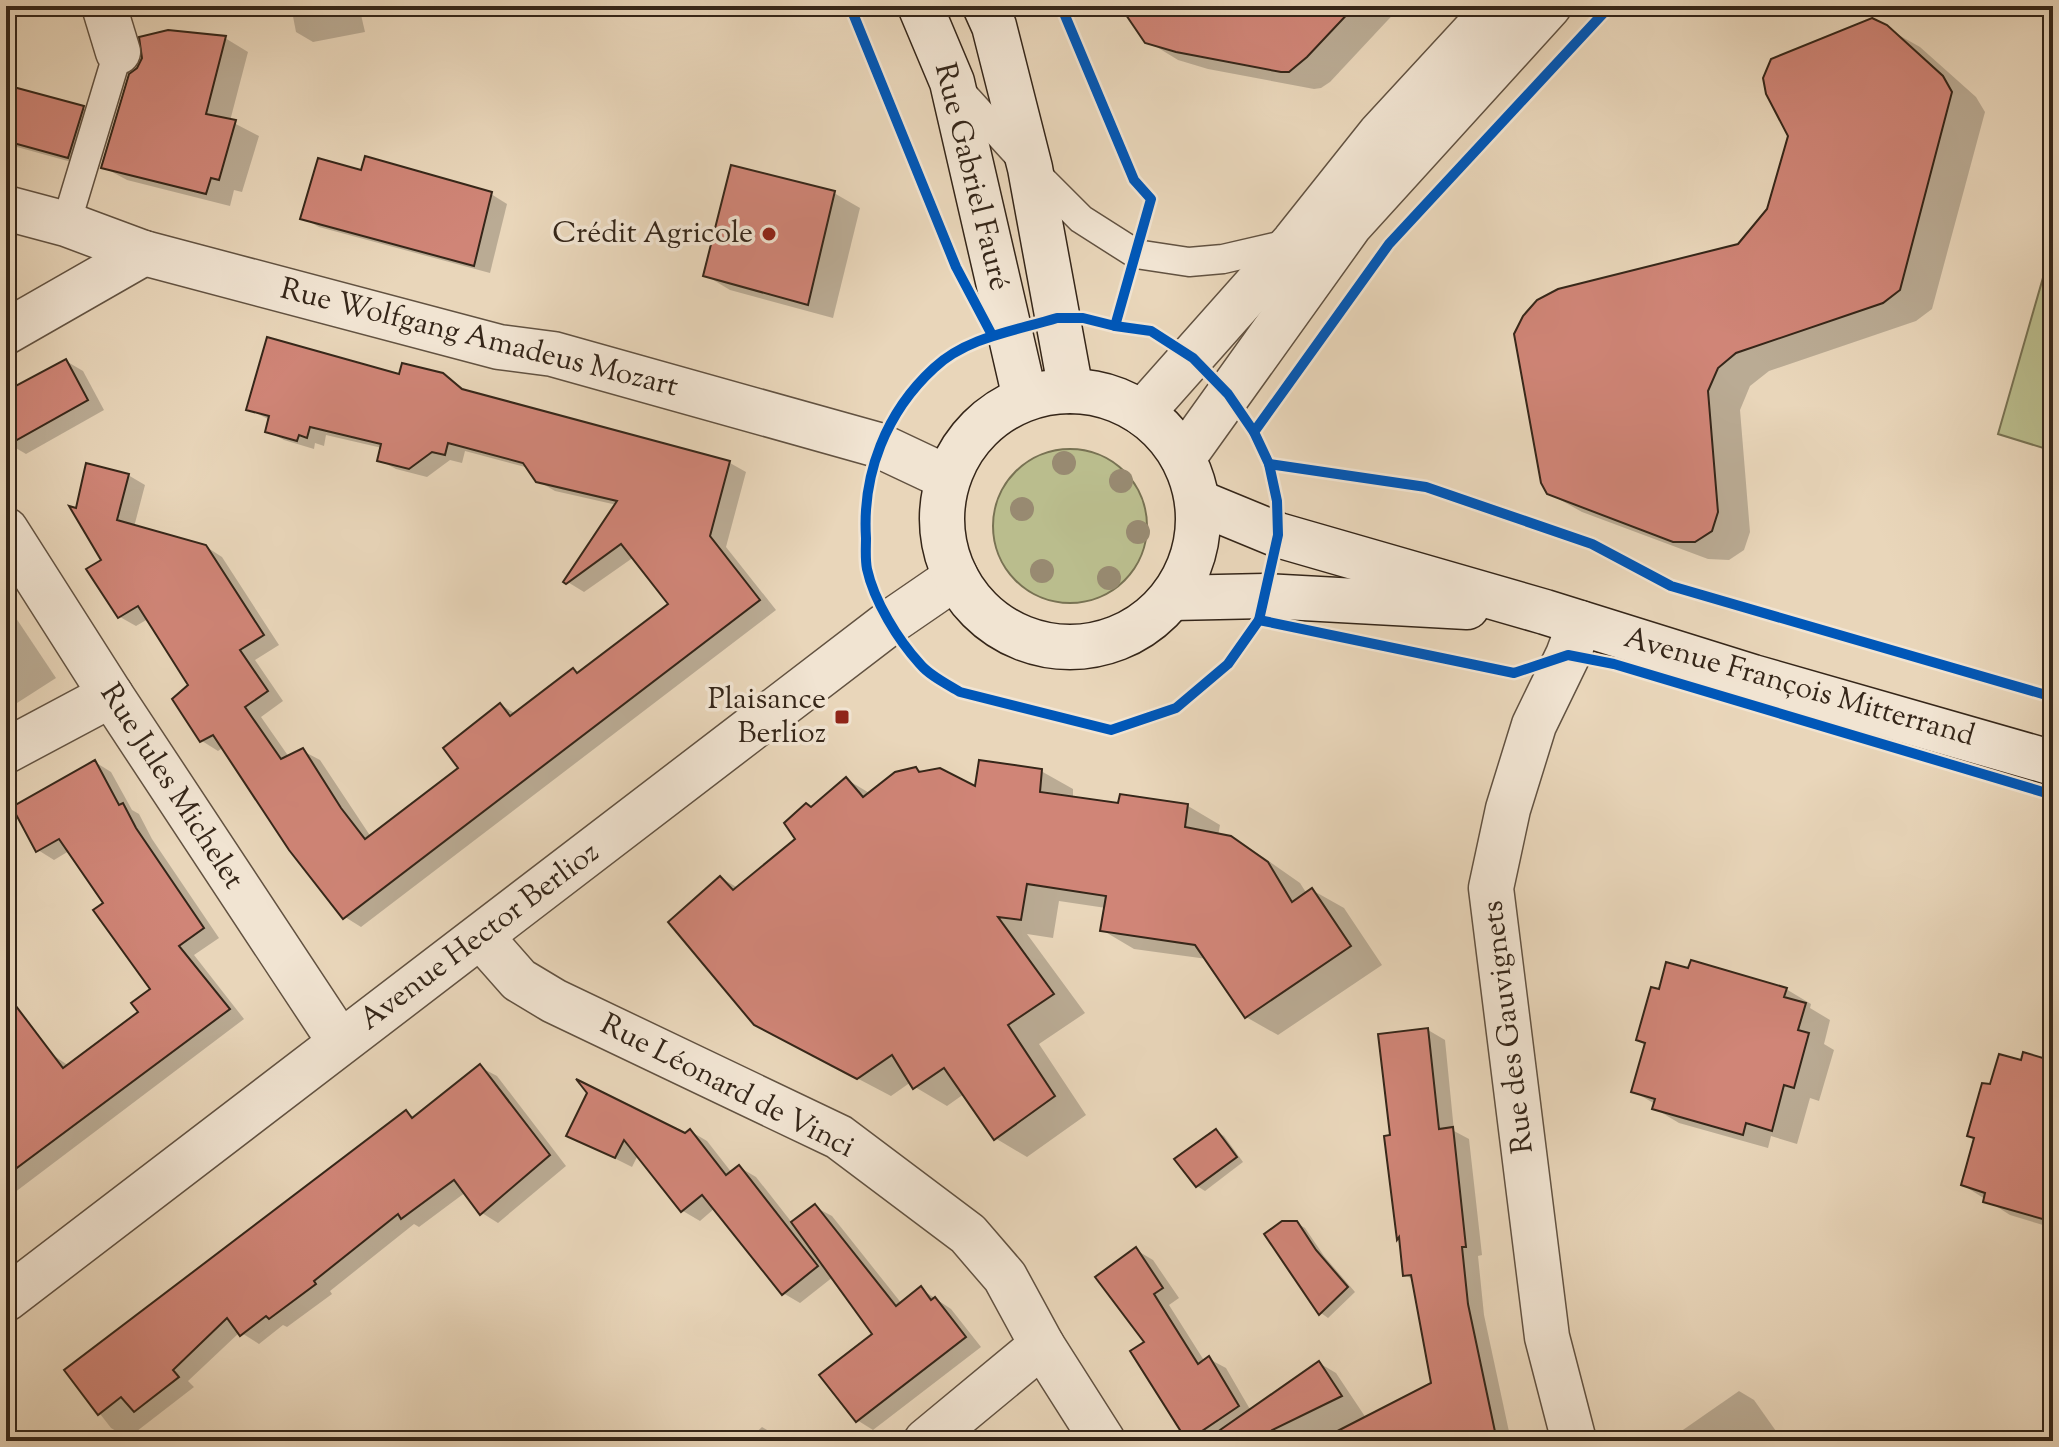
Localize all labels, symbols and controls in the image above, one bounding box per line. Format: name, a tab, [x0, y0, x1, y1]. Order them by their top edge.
street label: Rue Gabriel Fauré	[922, 59, 1020, 295]
place label: Crédit Agricole	[552, 213, 753, 256]
marker: Crédit Agricole	[760, 225, 778, 243]
street label: Rue Wolfgang Amadeus Mozart	[276, 269, 682, 409]
street label: Avenue François Mitterrand	[1619, 617, 1979, 759]
street label: Rue Jules Michelet	[88, 676, 254, 898]
place label: Plaisance Berlioz	[708, 679, 826, 756]
marker: Plaisance Berlioz	[833, 708, 851, 726]
street label: Avenue Hector Berlioz	[351, 832, 609, 1042]
street label: Rue des Gauvignets	[1472, 898, 1546, 1156]
street label: Rue Léonard de Vinci	[592, 1004, 862, 1170]

